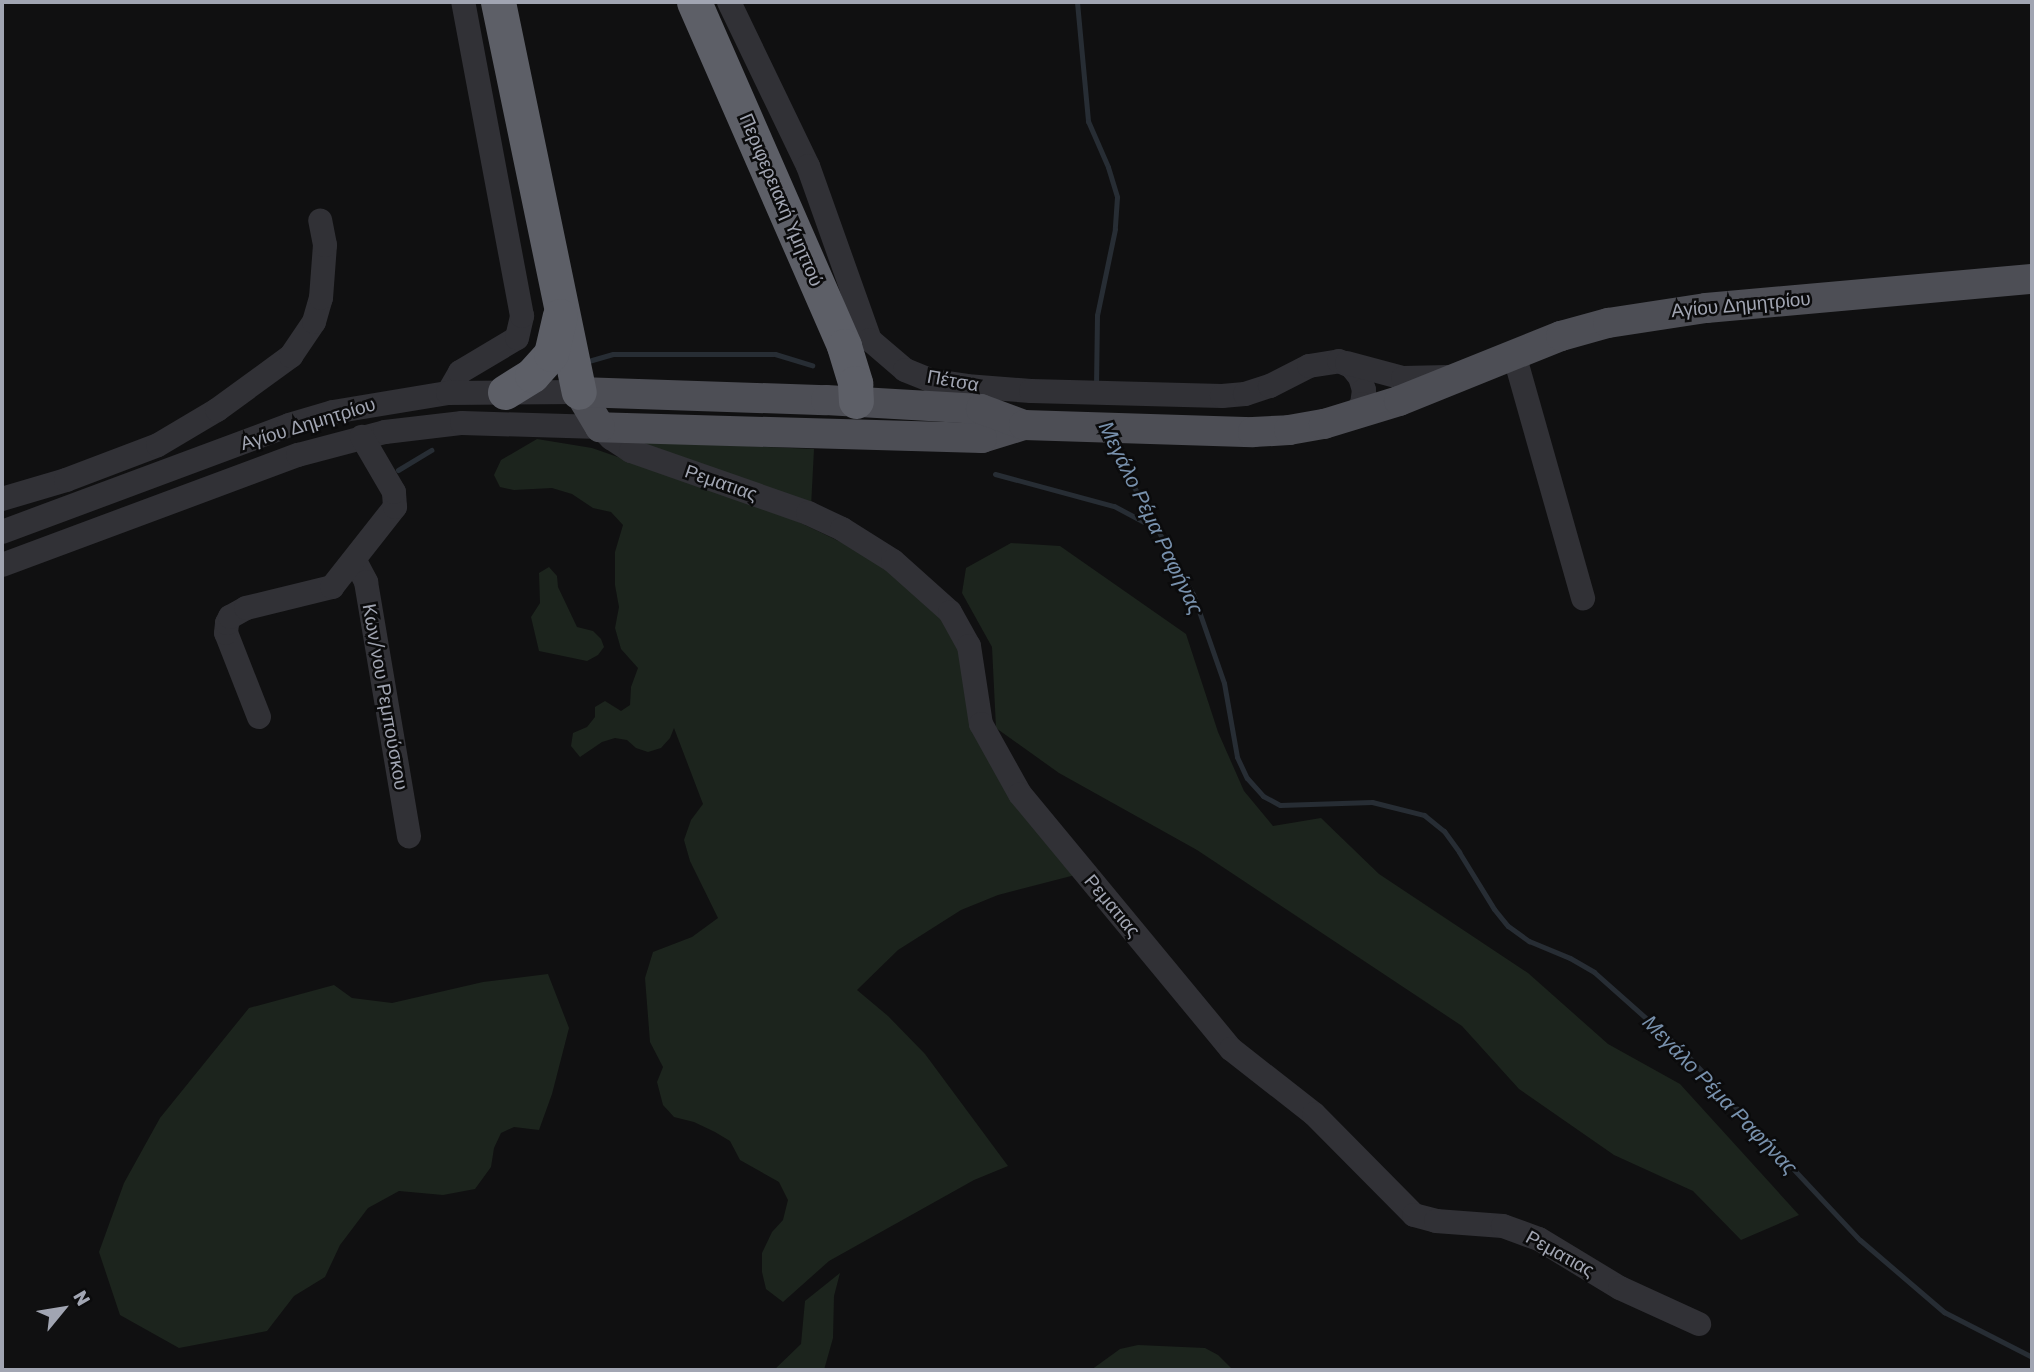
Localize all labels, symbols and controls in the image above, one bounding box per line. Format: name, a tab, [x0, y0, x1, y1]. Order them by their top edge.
street label: Περιφερειακή Υμηττού	[734, 110, 828, 290]
street label: Αγίου Δημητρίου	[1670, 288, 1812, 322]
street label: Πέτσα	[925, 365, 981, 397]
street label: Αγίου Δημητρίου	[238, 393, 378, 455]
water label: Μεγάλο Ρέμα Ραφήνας	[1093, 417, 1209, 619]
street label: Ρεματιας	[682, 460, 760, 506]
street label: Κων/νου Ρεμπούσκου	[357, 602, 413, 792]
street label: Ρεματιας	[1079, 870, 1145, 942]
water label: Μεγάλο Ρέμα Ραφήνας	[1637, 1010, 1803, 1180]
street label: Ρεματιας	[1522, 1226, 1598, 1282]
north arrow	[28, 1274, 98, 1344]
text: N	[68, 1287, 95, 1310]

